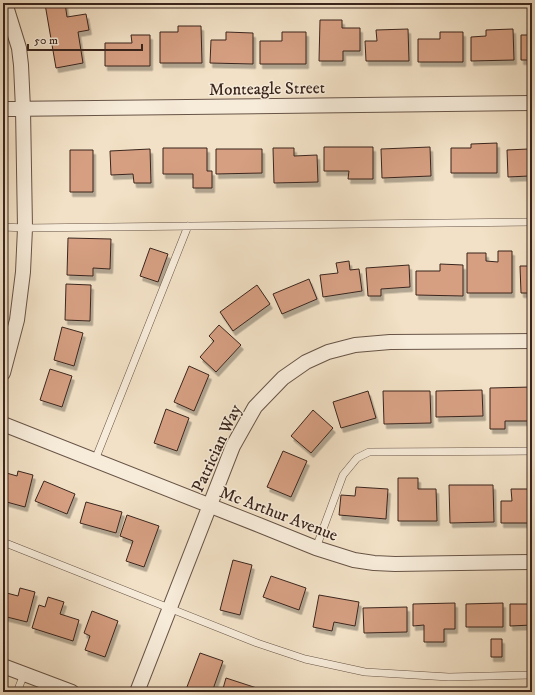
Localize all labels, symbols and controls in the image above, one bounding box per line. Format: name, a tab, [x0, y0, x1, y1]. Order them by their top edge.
scale bar	[28, 26, 142, 52]
text: 50 m	[34, 33, 58, 48]
street label: Monteagle Street	[209, 77, 326, 101]
street label: Patrician Way	[187, 400, 247, 496]
street label: Mc Arthur Avenue	[216, 481, 341, 547]

